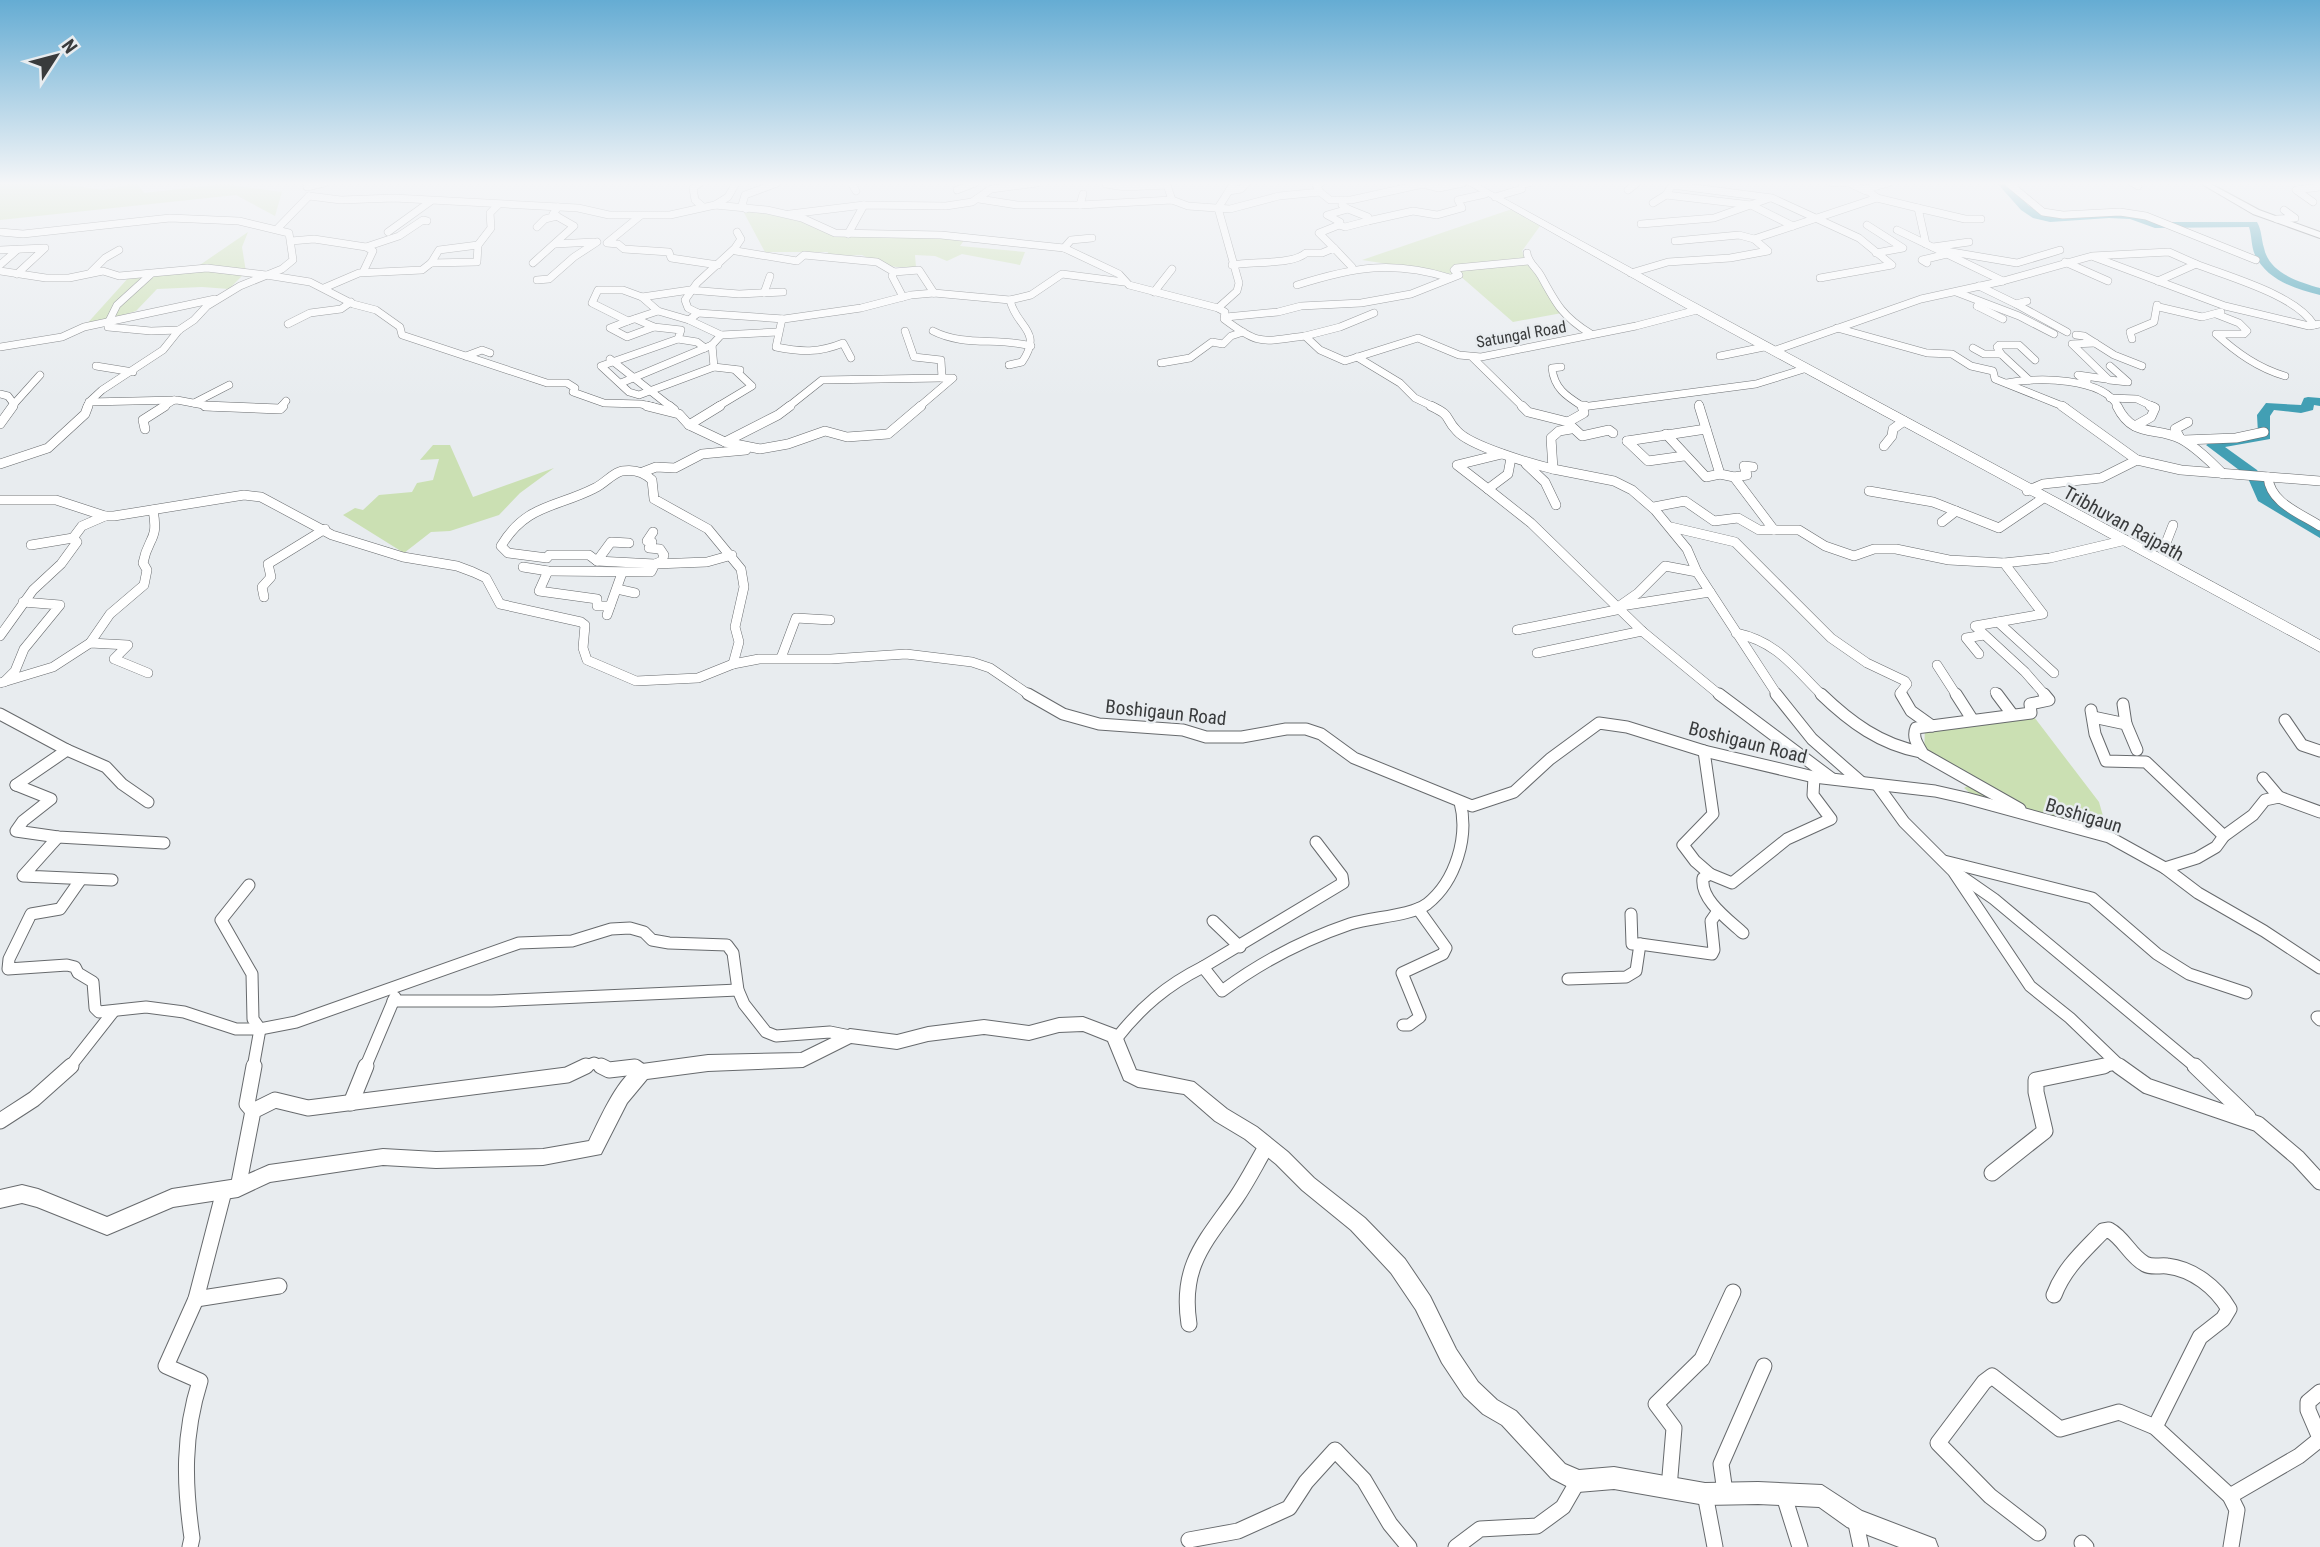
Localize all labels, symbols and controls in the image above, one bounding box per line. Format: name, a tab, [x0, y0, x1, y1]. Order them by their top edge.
north arrow	[21, 21, 91, 91]
text: N	[57, 35, 82, 58]
street label: Satungal Road	[1475, 317, 1568, 352]
street label: Tribhuvan Rajpath	[2059, 481, 2188, 566]
street label: Boshigaun Road	[1104, 695, 1228, 730]
street label: Boshigaun Road	[1686, 717, 1810, 768]
street label: Boshigaun	[2043, 793, 2125, 838]

